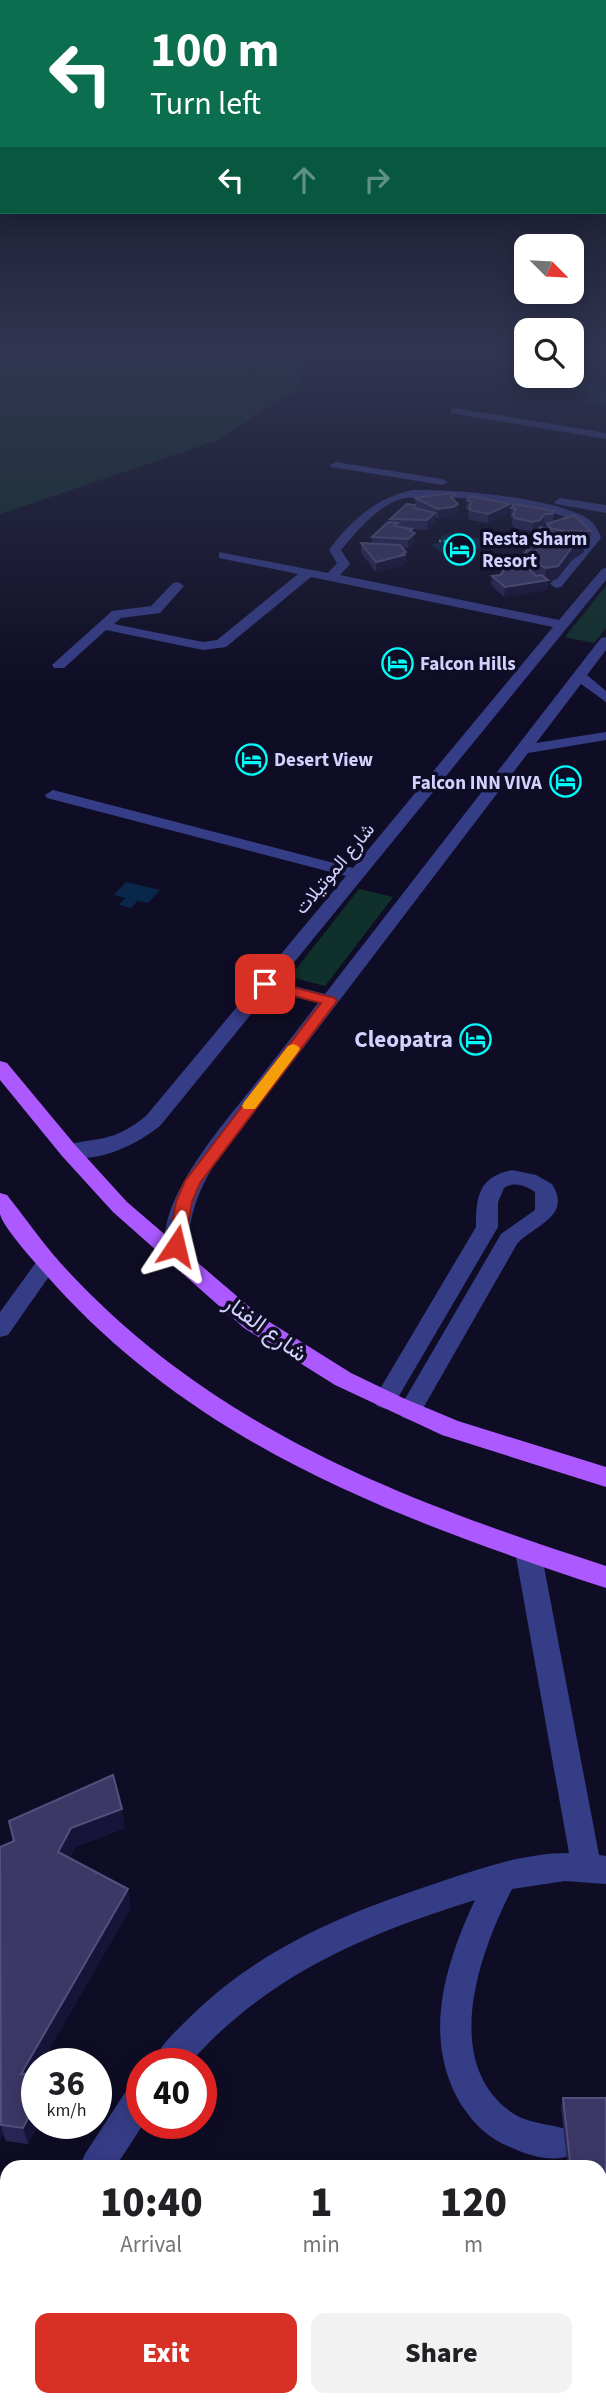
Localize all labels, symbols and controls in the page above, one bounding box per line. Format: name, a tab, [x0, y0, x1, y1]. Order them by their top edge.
text: 100 m	[150, 16, 279, 86]
icon: left	[35, 28, 126, 119]
text: Turn left	[150, 81, 261, 127]
icon: left	[212, 161, 250, 199]
icon: ahead	[285, 161, 323, 199]
icon: right	[358, 161, 396, 199]
north arrow	[514, 234, 584, 304]
map controls	[514, 234, 584, 388]
button: search	[514, 318, 584, 388]
place label: Resta Sharm Resort	[482, 526, 587, 575]
hotel icon: Resta Sharm Resort	[442, 532, 476, 566]
hotel icon: Falcon Hills	[380, 646, 414, 680]
place label: Falcon Hills	[420, 651, 516, 678]
hotel icon: Desert View	[234, 742, 268, 776]
place label: Desert View	[274, 747, 373, 774]
hotel icon: Falcon INN VIVA	[548, 765, 582, 799]
place label: Falcon INN VIVA	[412, 770, 542, 797]
street label: شارع الموتيلات	[289, 817, 382, 921]
pin	[235, 954, 295, 1014]
icon: arrive	[246, 965, 284, 1003]
hotel icon: Cleopatra	[459, 1022, 493, 1056]
place label: Cleopatra	[354, 1023, 453, 1056]
position arrow	[139, 1209, 213, 1283]
street label: شارع الفنار	[216, 1286, 314, 1370]
speed limit sign: 40	[126, 2048, 217, 2139]
text: 36	[48, 2059, 85, 2109]
text: km/h	[47, 2098, 86, 2123]
text: 10:40	[100, 2173, 203, 2233]
text: 1	[310, 2173, 332, 2233]
text: 120	[440, 2173, 507, 2233]
text: Arrival	[120, 2228, 182, 2261]
text: min	[303, 2228, 340, 2261]
text: m	[464, 2228, 483, 2261]
button: Exit	[35, 2313, 297, 2393]
button: Share	[311, 2313, 572, 2393]

